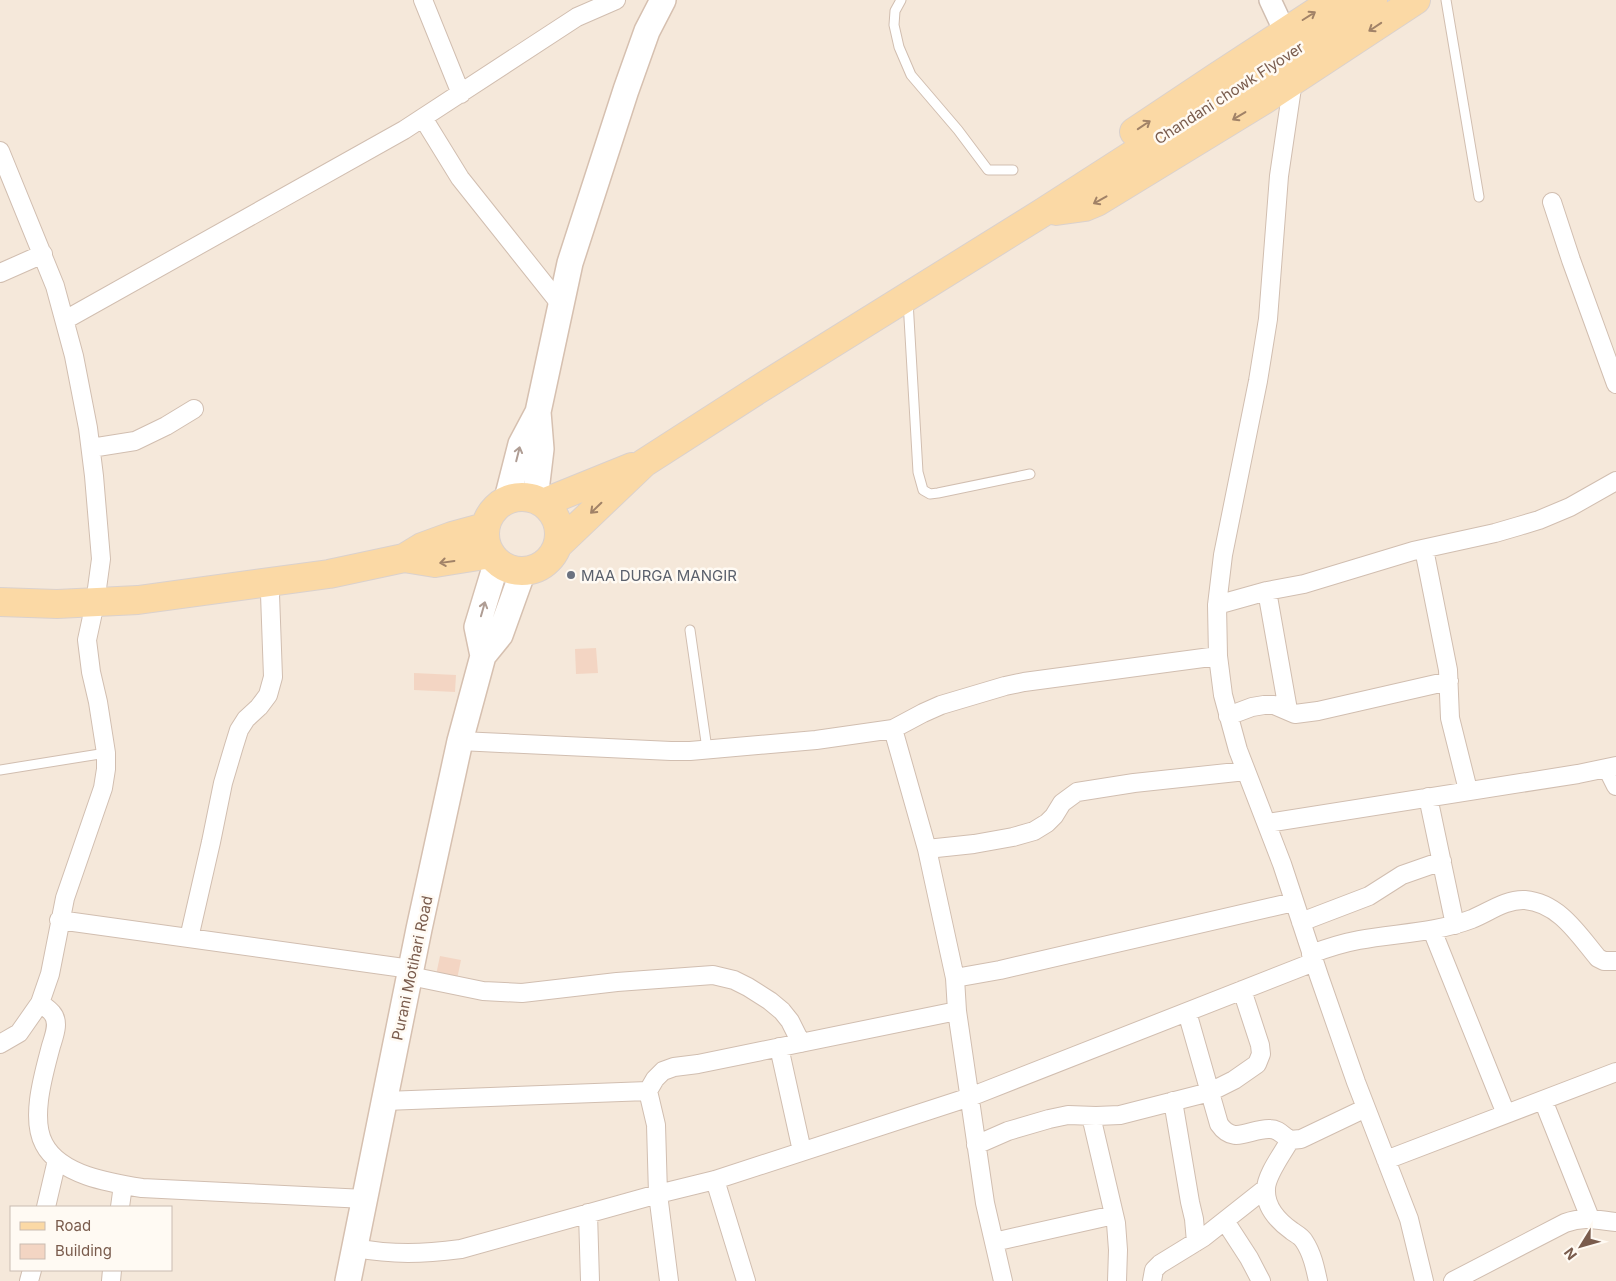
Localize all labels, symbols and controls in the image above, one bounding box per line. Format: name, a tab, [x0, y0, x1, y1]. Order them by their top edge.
one-way arrow	[1302, 11, 1316, 21]
one-way arrow	[1368, 22, 1382, 32]
street label: Chandani chowk Flyover	[1151, 37, 1308, 148]
one-way arrow	[1232, 111, 1246, 121]
one-way arrow	[1137, 120, 1151, 130]
one-way arrow	[1093, 195, 1107, 205]
one-way arrow	[514, 447, 523, 463]
one-way arrow	[589, 502, 602, 514]
one-way arrow	[440, 557, 456, 567]
place label: MAA DURGA MANGIR	[581, 566, 737, 585]
marker: MAA DURGA MANGIR	[565, 569, 577, 581]
one-way arrow	[478, 601, 488, 617]
street label: Purani Motihari Road	[387, 894, 437, 1042]
legend	[10, 1206, 172, 1271]
text: Road	[55, 1216, 91, 1235]
north arrow	[1556, 1221, 1606, 1271]
text: Building	[55, 1241, 112, 1260]
text: N	[1560, 1245, 1580, 1264]

